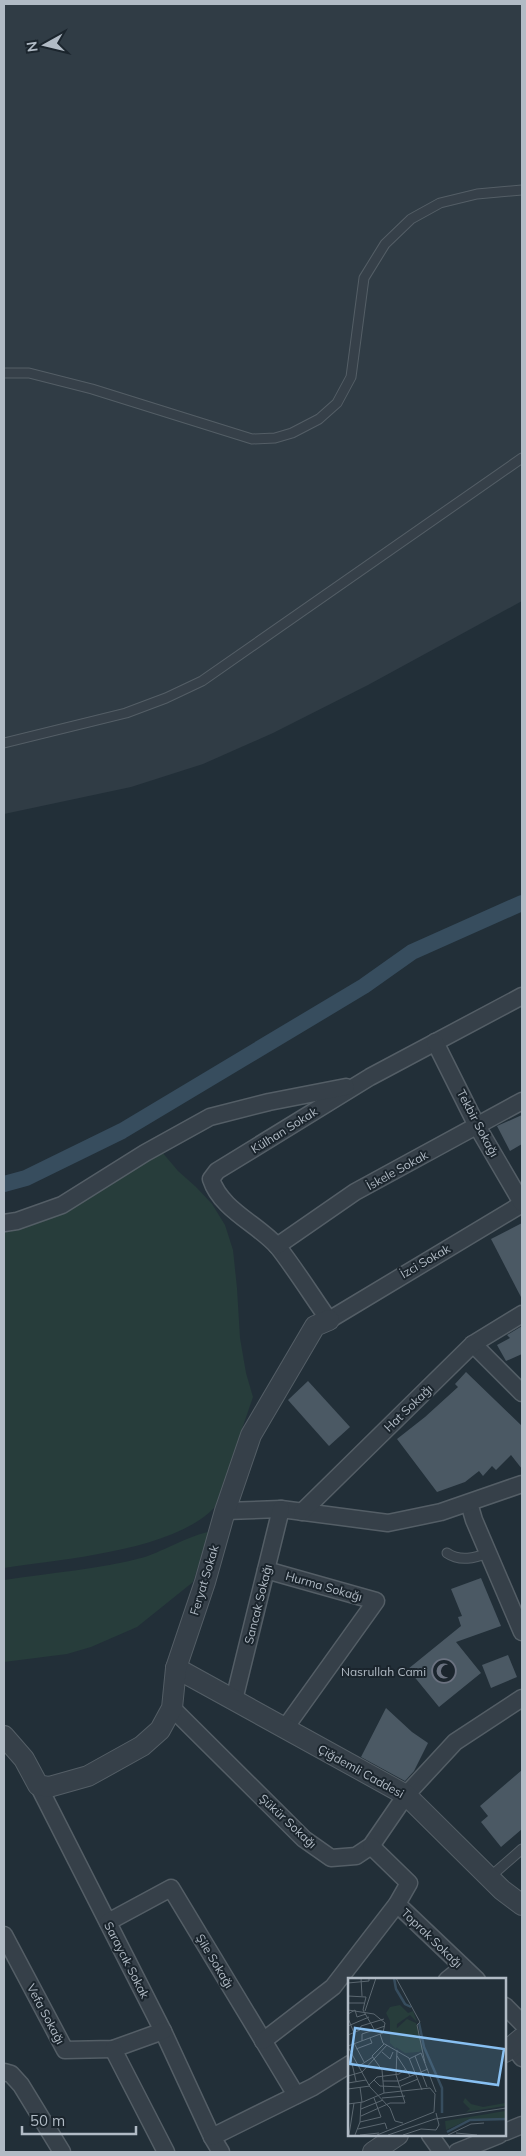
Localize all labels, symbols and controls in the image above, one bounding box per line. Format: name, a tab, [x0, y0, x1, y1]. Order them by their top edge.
north arrow	[20, 20, 70, 70]
text: N	[22, 40, 42, 53]
street label: Tekbir Sokağı	[454, 1087, 502, 1159]
street label: Külhan Sokak	[248, 1103, 321, 1156]
street label: İskele Sokak	[364, 1147, 431, 1193]
street label: İzci Sokak	[397, 1240, 453, 1281]
street label: Hat Sokağı	[381, 1381, 435, 1435]
street label: Feryat Sokak	[186, 1542, 222, 1617]
street label: Sancak Sokağı	[241, 1562, 275, 1646]
street label: Hurma Sokağı	[284, 1568, 364, 1604]
mosque icon: Nasrullah Cami	[431, 1658, 457, 1684]
place label: Nasrullah Cami	[341, 1664, 426, 1679]
street label: Çiğdemli Caddesi	[315, 1741, 407, 1801]
street label: Şükür Sokağı	[256, 1791, 320, 1851]
street label: Toprak Sokağı	[398, 1905, 466, 1971]
street label: Saraycık Sokak	[101, 1919, 153, 2002]
street label: Şile Sokağı	[193, 1931, 237, 1991]
inset map	[348, 1978, 506, 2136]
street label: Vefa Sokağı	[24, 1981, 68, 2047]
scale bar	[22, 2104, 136, 2136]
text: 50 m	[30, 2111, 65, 2130]

